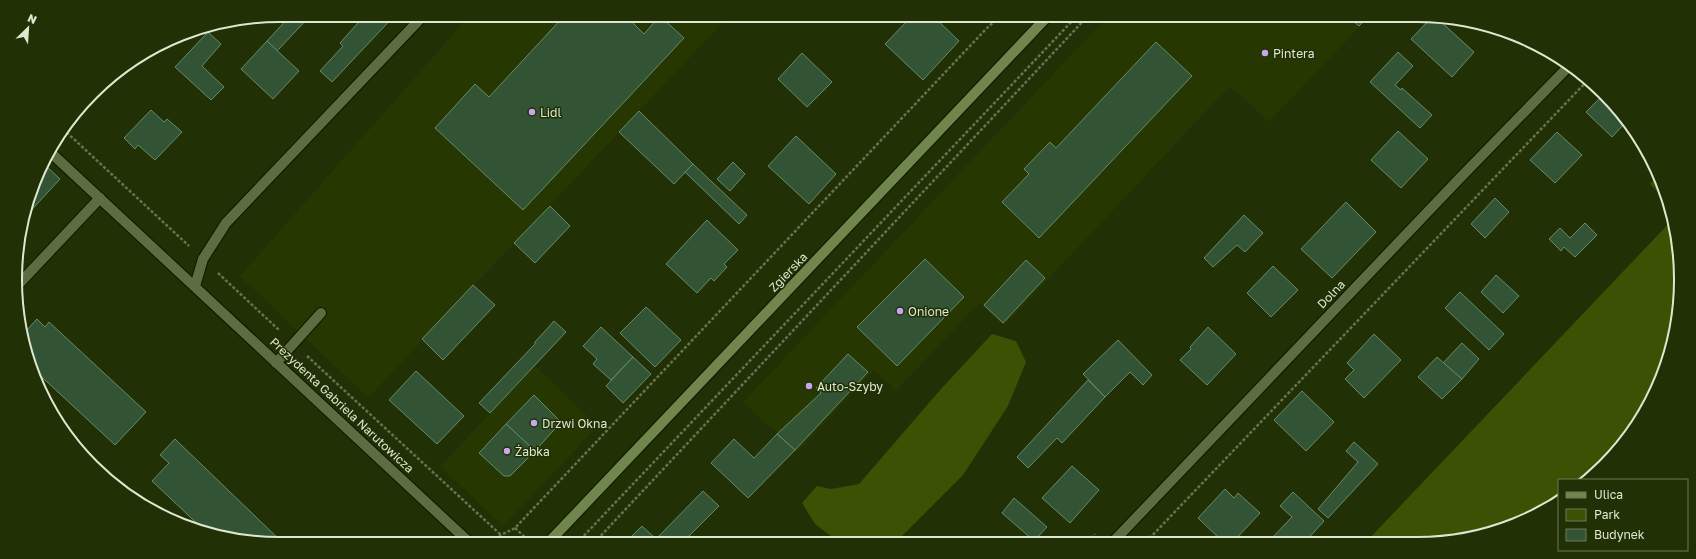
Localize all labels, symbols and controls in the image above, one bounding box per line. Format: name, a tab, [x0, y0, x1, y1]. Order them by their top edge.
north arrow	[8, 8, 48, 48]
text: N	[26, 11, 39, 26]
place label: Pintera	[1273, 46, 1314, 61]
marker: Pintera	[1260, 48, 1270, 58]
place label: Lidl	[540, 105, 561, 120]
marker: Lidl	[527, 107, 537, 117]
street label: Zgierska	[766, 249, 810, 295]
street label: Dolna	[1314, 277, 1348, 311]
place label: Onione	[908, 304, 949, 319]
marker: Onione	[895, 306, 905, 316]
street label: Prezydenta Gabriela Narutowicza	[267, 334, 417, 476]
place label: Auto-Szyby	[817, 379, 883, 394]
marker: Auto-Szyby	[804, 381, 814, 391]
place label: Drzwi Okna	[542, 416, 607, 431]
marker: Drzwi Okna	[529, 418, 539, 428]
place label: Żabka	[515, 444, 550, 459]
marker: Żabka	[502, 446, 512, 456]
legend	[1558, 479, 1688, 551]
text: Ulica	[1594, 487, 1623, 502]
text: Park	[1594, 507, 1620, 522]
text: Budynek	[1594, 527, 1645, 542]

